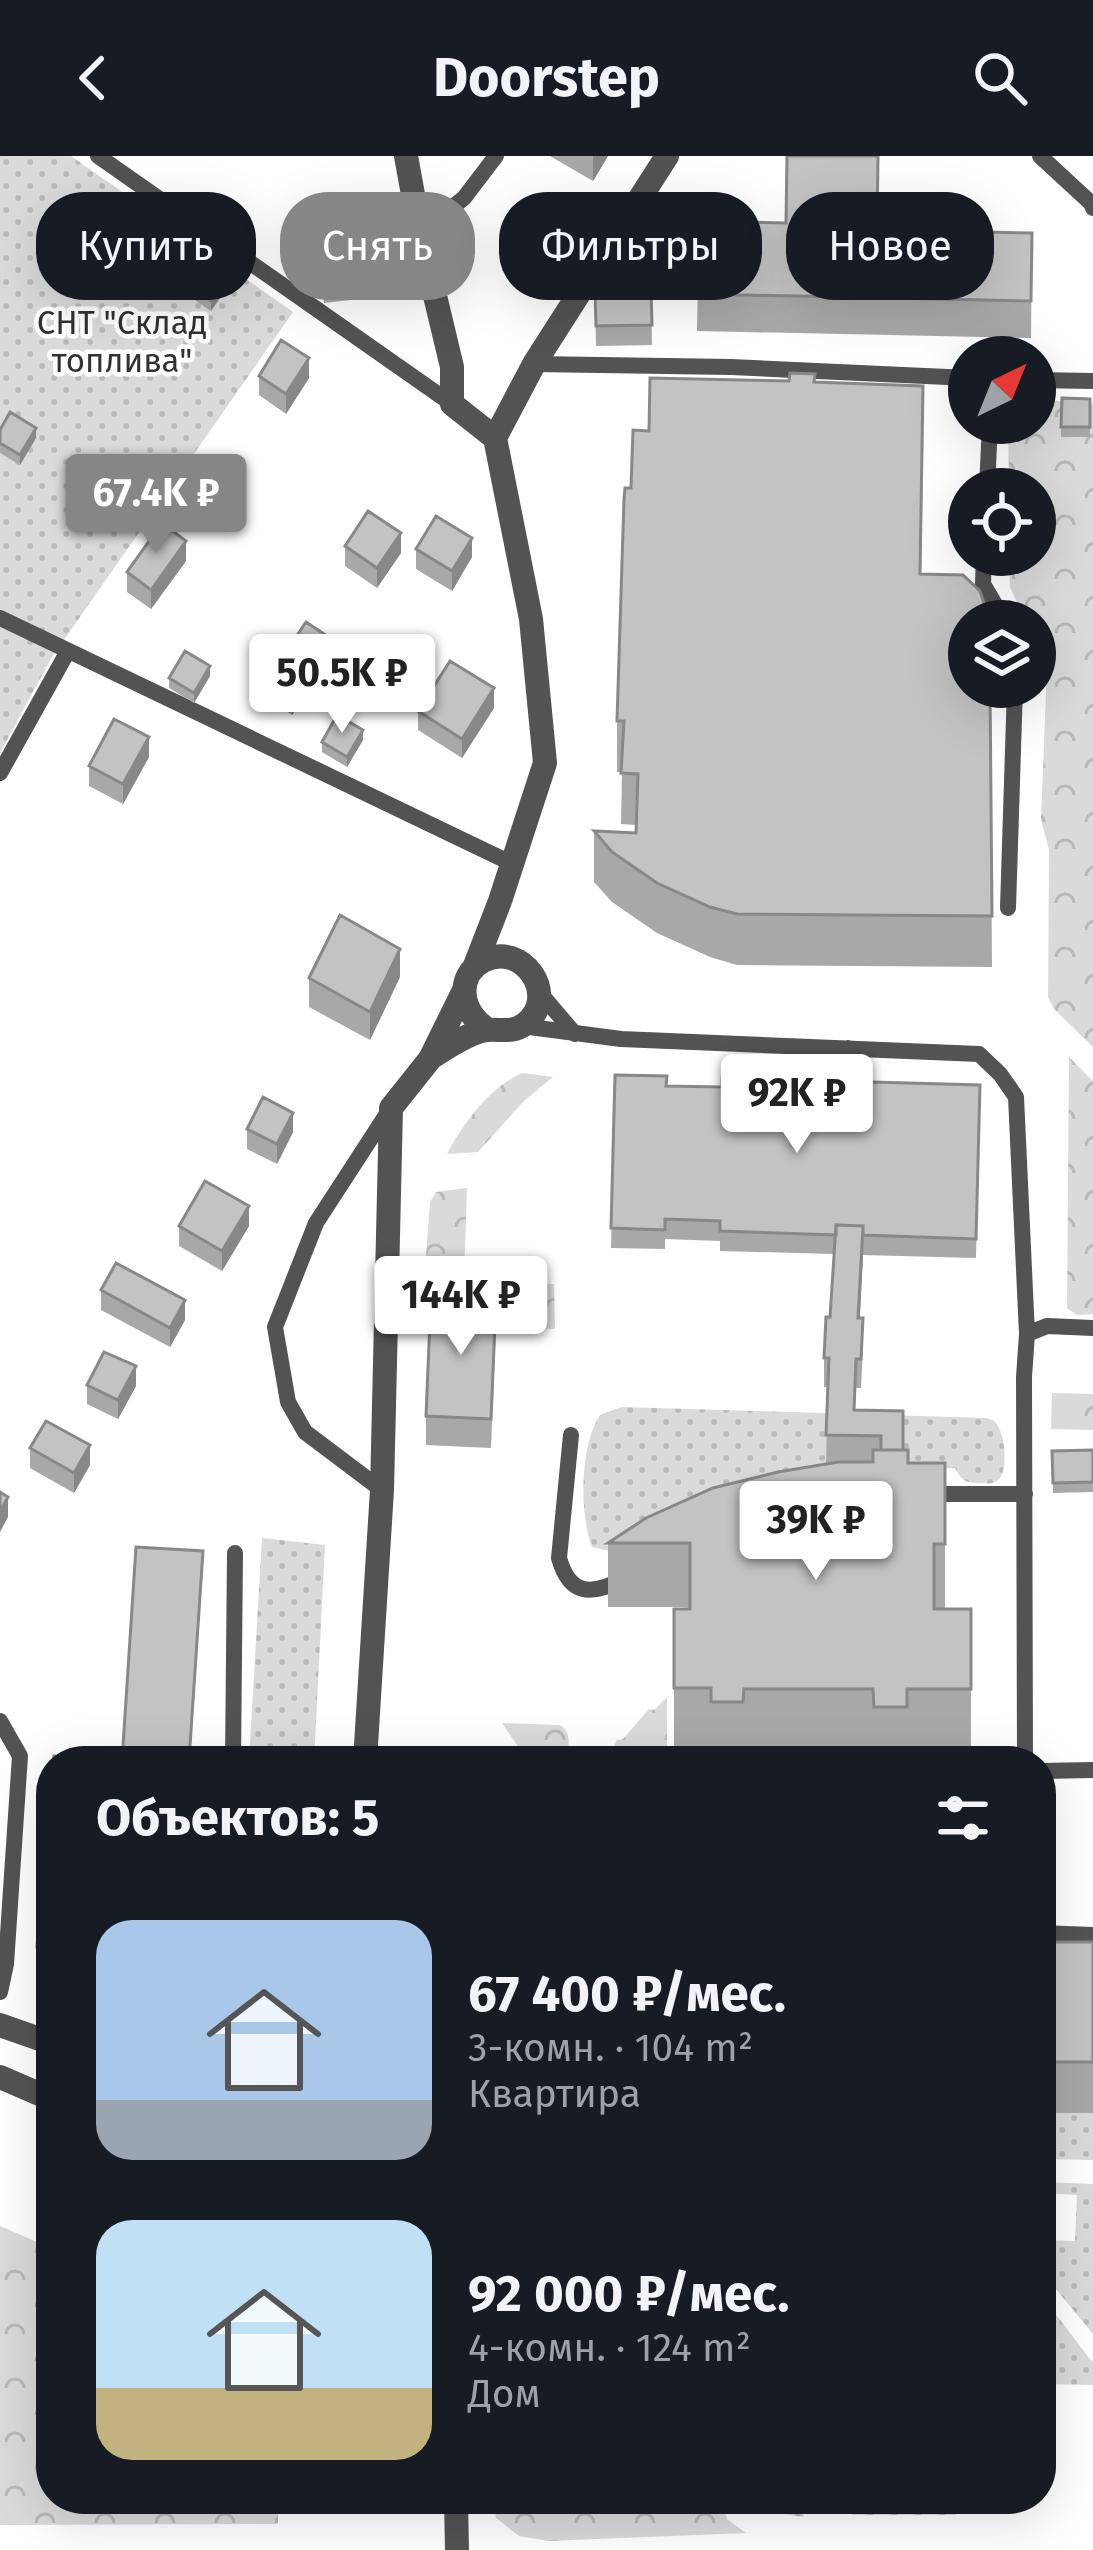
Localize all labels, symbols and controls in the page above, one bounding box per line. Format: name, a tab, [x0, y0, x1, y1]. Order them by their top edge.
icon: back	[60, 45, 126, 111]
icon: search	[967, 45, 1033, 111]
text: Doorstep	[433, 46, 660, 110]
chip: Купить	[36, 192, 256, 300]
chip: Снять	[280, 192, 475, 300]
chip: Фильтры	[499, 192, 762, 300]
chip: Новое	[786, 192, 994, 300]
park label: СНТ "Склад топлива"	[37, 303, 207, 381]
north arrow	[948, 336, 1056, 444]
map controls	[948, 336, 1056, 708]
pin: 67.4K ₽	[45, 454, 267, 556]
button: locate	[948, 468, 1056, 576]
text: 67.4K ₽	[93, 470, 219, 516]
button: layers	[948, 600, 1056, 708]
pin: 50.5K ₽	[231, 634, 453, 736]
text: 50.5K ₽	[276, 650, 408, 696]
pin: 92K ₽	[713, 1054, 881, 1156]
text: 92K ₽	[748, 1070, 846, 1116]
pin: 144K ₽	[363, 1256, 559, 1358]
text: 144K ₽	[401, 1272, 521, 1318]
pin: 39K ₽	[732, 1481, 900, 1583]
text: 39K ₽	[767, 1497, 865, 1543]
icon: filters	[930, 1785, 996, 1851]
text: Объектов: 5	[96, 1787, 379, 1849]
text: 67 400 ₽/мес.	[468, 1963, 786, 2025]
icon: home	[192, 1968, 336, 2112]
text: 3-комн. · 104 m²	[468, 2025, 753, 2071]
text: Квартира	[468, 2071, 641, 2117]
text: 92 000 ₽/мес.	[468, 2263, 789, 2325]
icon: home	[192, 2268, 336, 2412]
text: 4-комн. · 124 m²	[468, 2325, 751, 2371]
text: Дом	[468, 2371, 541, 2417]

